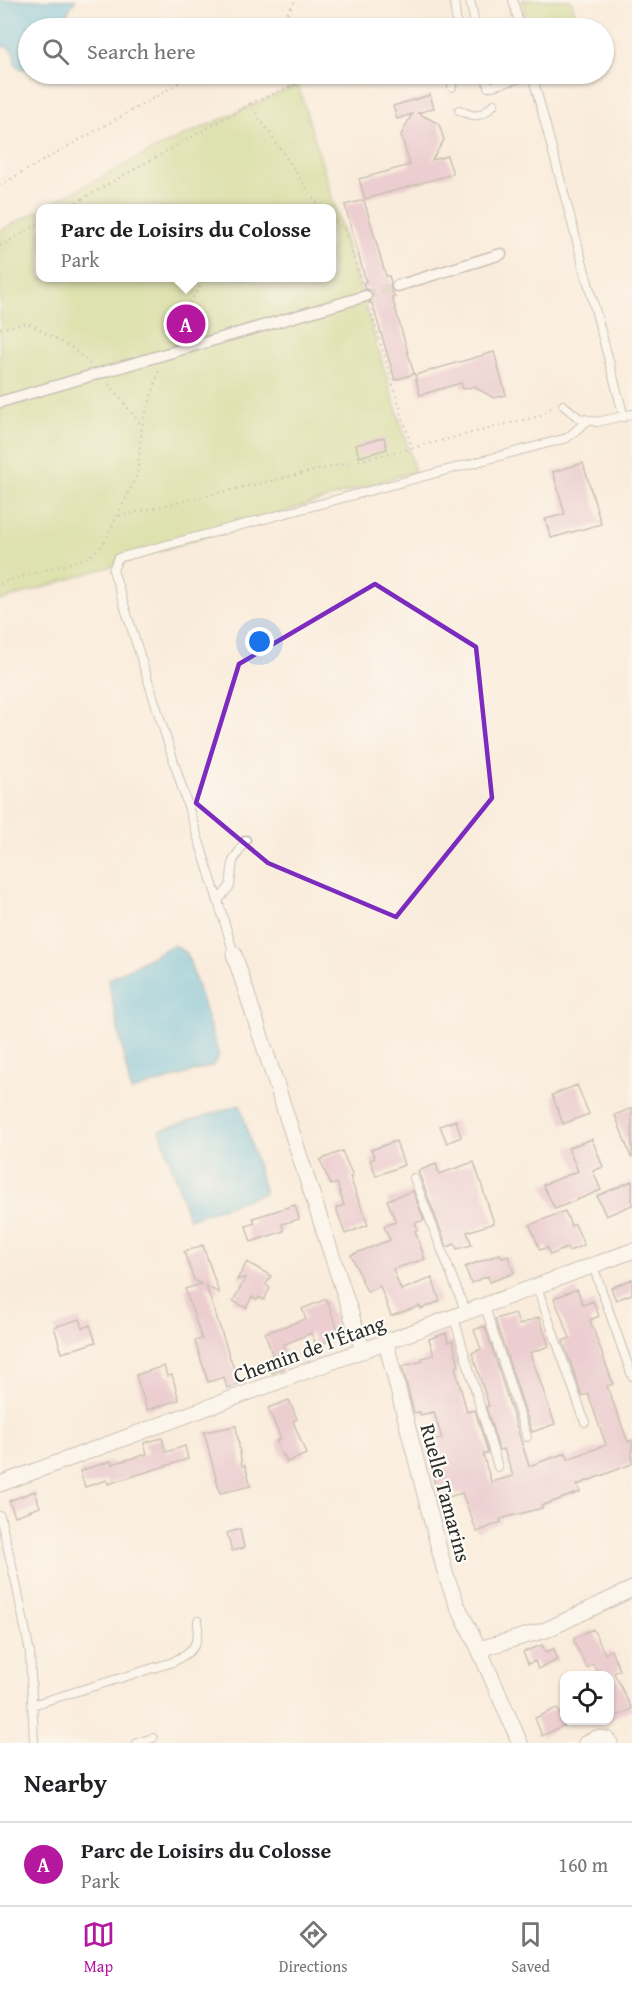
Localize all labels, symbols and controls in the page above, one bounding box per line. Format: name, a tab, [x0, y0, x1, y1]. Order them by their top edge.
search box	[18, 18, 614, 84]
icon: search	[39, 35, 72, 68]
text: Search here	[87, 35, 196, 67]
popup	[36, 204, 336, 282]
text: Parc de Loisirs du Colosse	[61, 213, 311, 245]
text: Park	[61, 245, 99, 274]
pin: A	[166, 302, 206, 346]
your location	[245, 627, 274, 656]
street label: Chemin de l'Étang	[229, 1307, 390, 1391]
street label: Ruelle Tamarins	[413, 1420, 479, 1566]
map controls	[560, 1671, 614, 1725]
button: locate	[560, 1671, 614, 1725]
text: Nearby	[24, 1763, 107, 1802]
text: Parc de Loisirs du Colosse	[81, 1834, 331, 1866]
text: A	[37, 1850, 50, 1879]
text: 160 m	[558, 1850, 608, 1879]
text: Park	[81, 1866, 120, 1895]
tab: Map	[82, 1918, 115, 1978]
tab: Directions	[279, 1918, 348, 1978]
tab: Saved	[511, 1918, 550, 1978]

